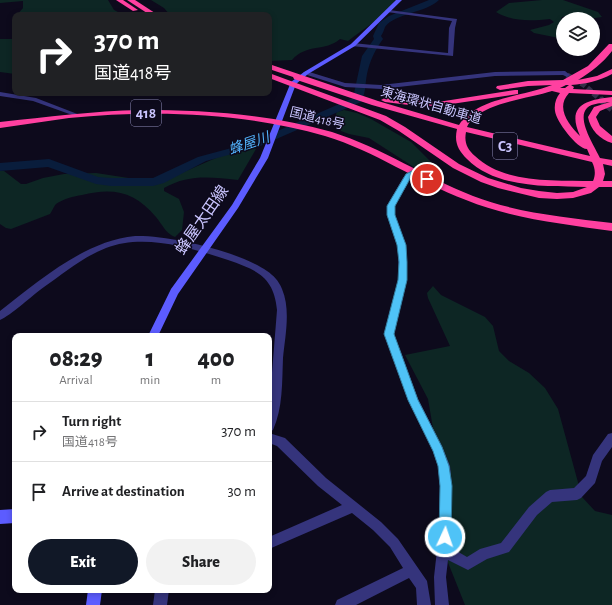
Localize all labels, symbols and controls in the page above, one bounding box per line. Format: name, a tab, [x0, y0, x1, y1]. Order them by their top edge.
map controls	[556, 12, 600, 56]
button: layers	[556, 12, 600, 56]
text: 370 m	[94, 27, 160, 55]
icon: right	[28, 28, 80, 80]
text: 国道418号	[94, 65, 171, 83]
street label: 東海環状自動車道	[379, 83, 483, 127]
road number: 418	[131, 100, 161, 126]
street label: 国道418号	[288, 105, 346, 132]
water label: 蜂屋川	[227, 129, 273, 157]
road number: C3	[493, 133, 517, 159]
pin	[410, 162, 444, 196]
icon: arrive	[416, 168, 438, 190]
street label: 蜂屋太田線	[172, 182, 232, 257]
text: 08:29	[49, 347, 103, 371]
text: 1	[146, 347, 154, 371]
text: 400	[197, 347, 235, 371]
text: Arrival	[59, 374, 93, 387]
text: min	[140, 374, 160, 387]
text: m	[211, 374, 221, 387]
text: Turn right	[62, 414, 121, 429]
icon: right	[28, 421, 50, 443]
text: 370 m	[221, 424, 256, 439]
text: 国道418号	[62, 436, 118, 449]
icon: arrive	[28, 481, 50, 503]
text: Arrive at destination	[62, 484, 185, 499]
text: 30 m	[227, 484, 256, 499]
position arrow	[424, 516, 466, 558]
button: Exit	[28, 539, 138, 585]
button: Share	[146, 539, 256, 585]

